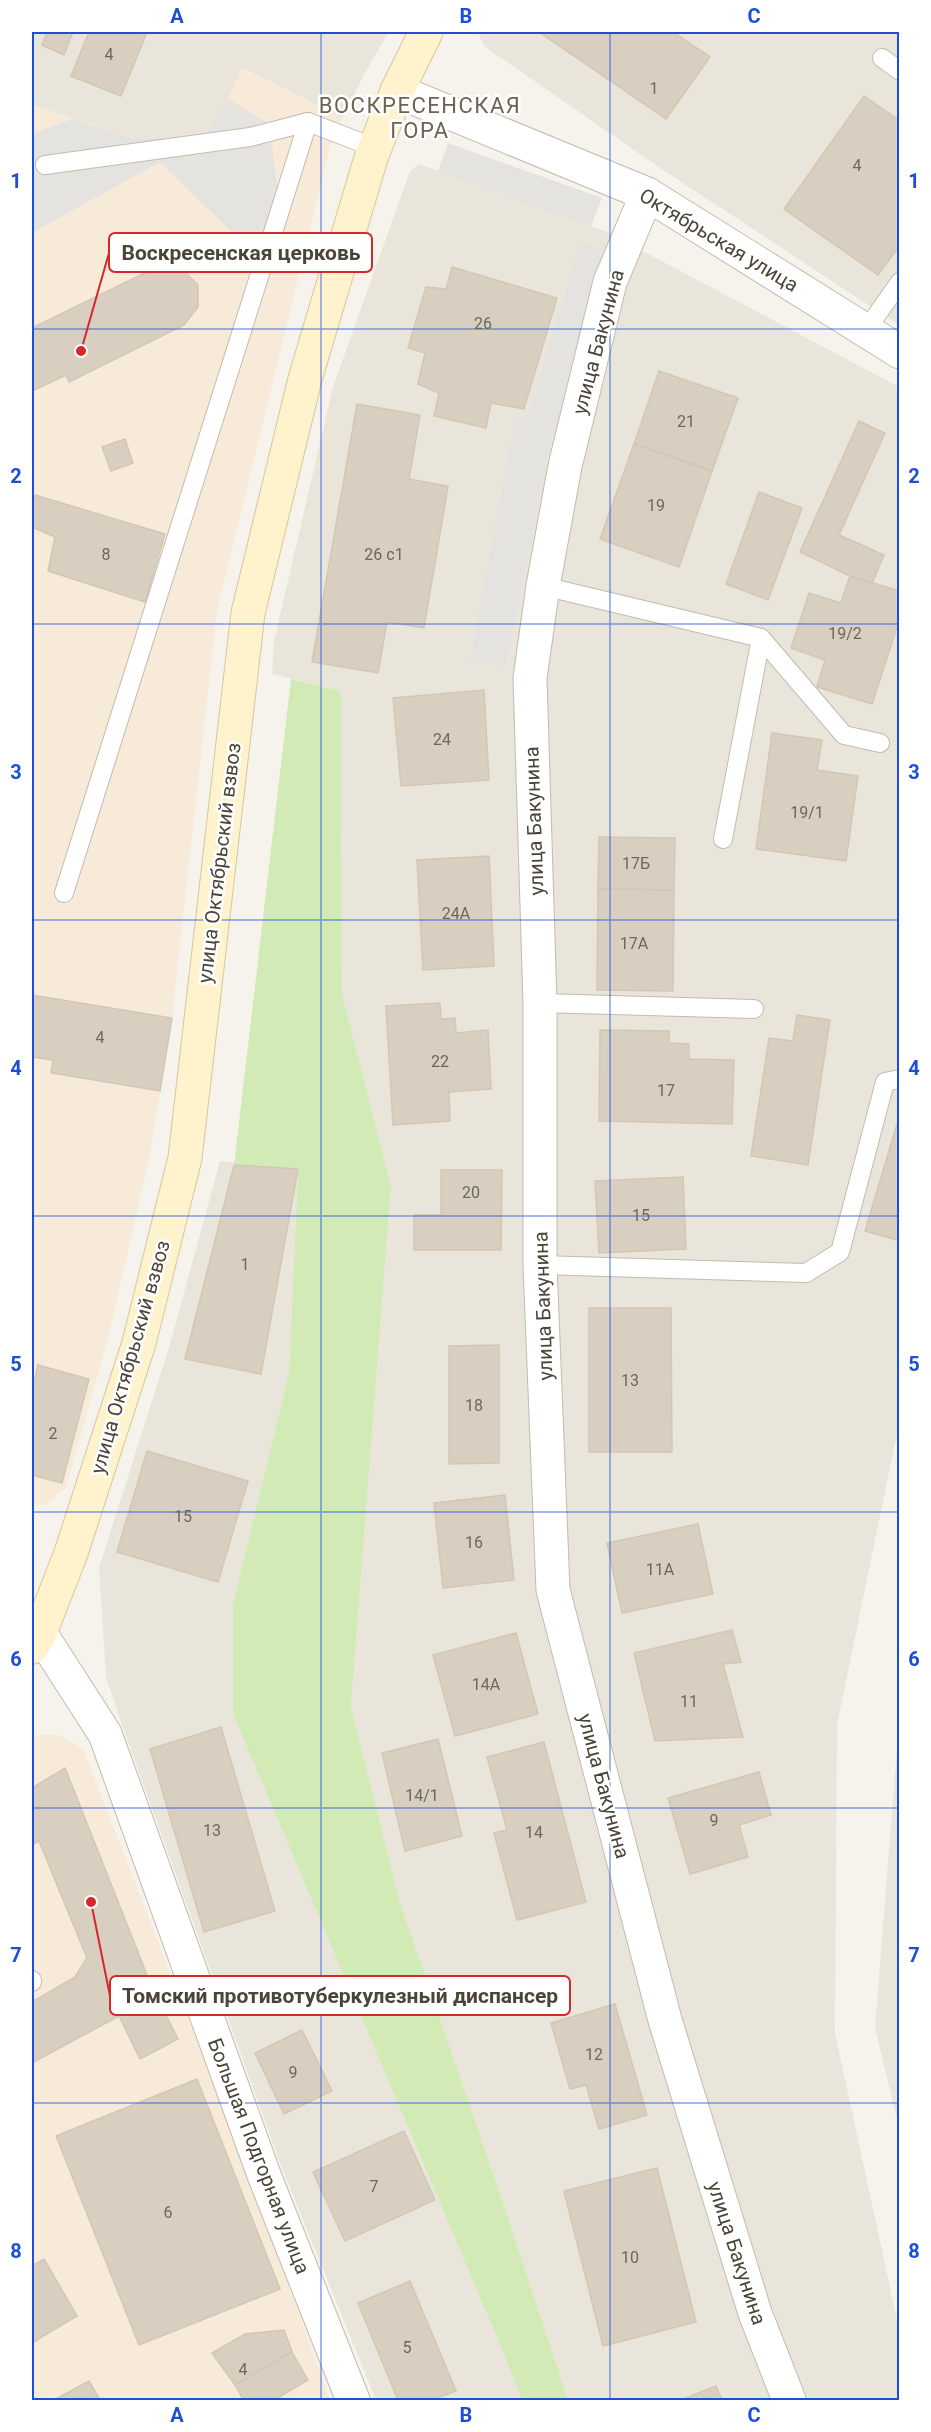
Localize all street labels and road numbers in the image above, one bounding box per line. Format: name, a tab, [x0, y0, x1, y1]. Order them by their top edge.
street label: Октябрьская улица	[635, 183, 803, 297]
street label: улица Бакунина	[567, 267, 629, 417]
street label: улица Октябрьский взвоз	[192, 741, 246, 985]
street label: улица Бакунина	[519, 746, 549, 896]
street label: улица Бакунина	[528, 1231, 558, 1381]
street label: улица Октябрьский взвоз	[85, 1237, 175, 1477]
street label: улица Бакунина	[573, 1711, 635, 1861]
street label: Большая Подгорная улица	[203, 2035, 315, 2277]
street label: улица Бакунина	[703, 2178, 771, 2328]

